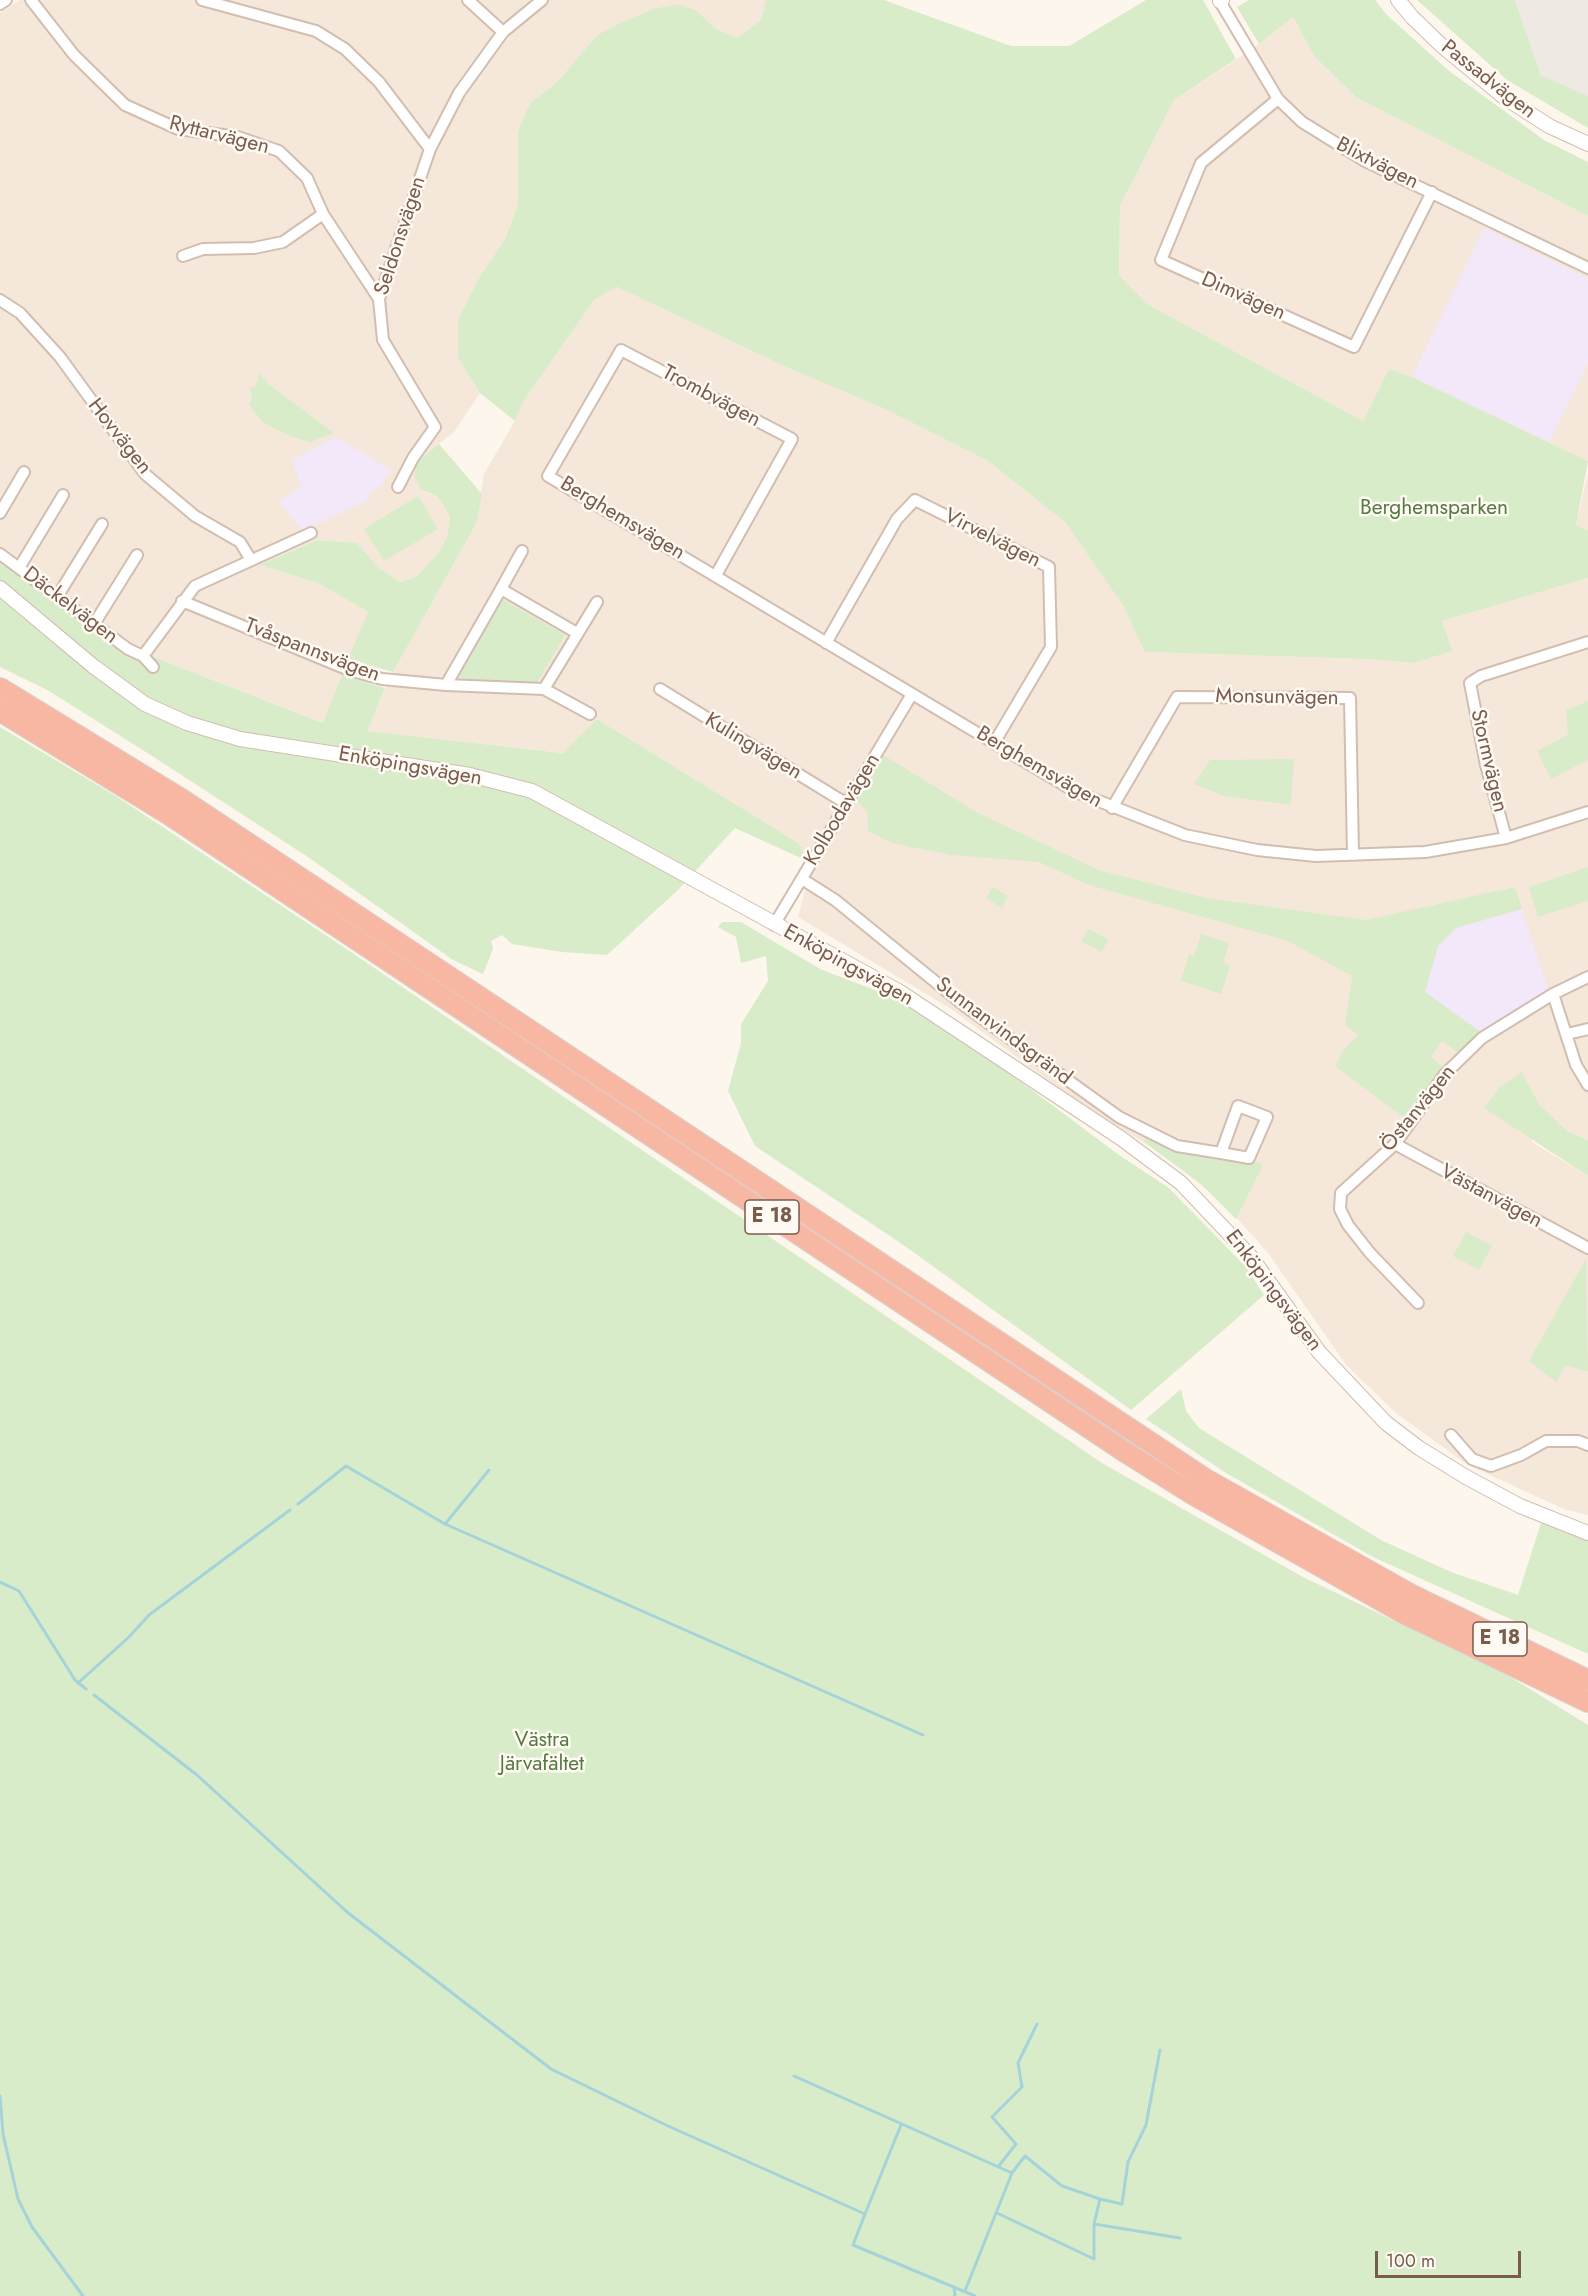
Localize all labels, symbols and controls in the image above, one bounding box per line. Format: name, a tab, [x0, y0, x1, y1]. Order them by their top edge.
street label: Passadvägen	[1436, 35, 1540, 125]
street label: Ryttarvägen	[166, 111, 272, 161]
street label: Blixtvägen	[1332, 133, 1422, 195]
street label: Seldonsvägen	[370, 174, 432, 298]
street label: Dimvägen	[1197, 267, 1289, 327]
street label: Trombvägen	[658, 361, 764, 433]
street label: Hovvägen	[82, 394, 156, 480]
street label: Berghemsvägen	[555, 472, 689, 566]
park label: Berghemsparken	[1360, 496, 1508, 522]
street label: Virvelvägen	[940, 504, 1044, 574]
street label: Däckelvägen	[18, 562, 122, 650]
street label: Tvåspannsvägen	[241, 614, 383, 688]
street label: Monsunvägen	[1215, 684, 1339, 712]
street label: Stormvägen	[1464, 707, 1512, 815]
street label: Kulingvägen	[700, 708, 806, 786]
street label: Berghemsvägen	[972, 722, 1106, 814]
street label: Enköpingsvägen	[336, 742, 484, 792]
street label: Kolbodavägen	[800, 749, 886, 871]
street label: Enköpingsvägen	[778, 920, 918, 1012]
street label: Sunnanvindsgränd	[930, 973, 1076, 1091]
street label: Östanvägen	[1376, 1061, 1462, 1157]
street label: Västanvägen	[1436, 1160, 1546, 1234]
road number: E 18	[745, 1200, 799, 1234]
street label: Enköpingsvägen	[1219, 1226, 1327, 1356]
road number: E 18	[1473, 1622, 1527, 1656]
park label: Västra Järvafältet	[500, 1728, 584, 1778]
scale bar	[1378, 2239, 1524, 2277]
text: 100 m	[1386, 2248, 1435, 2274]

